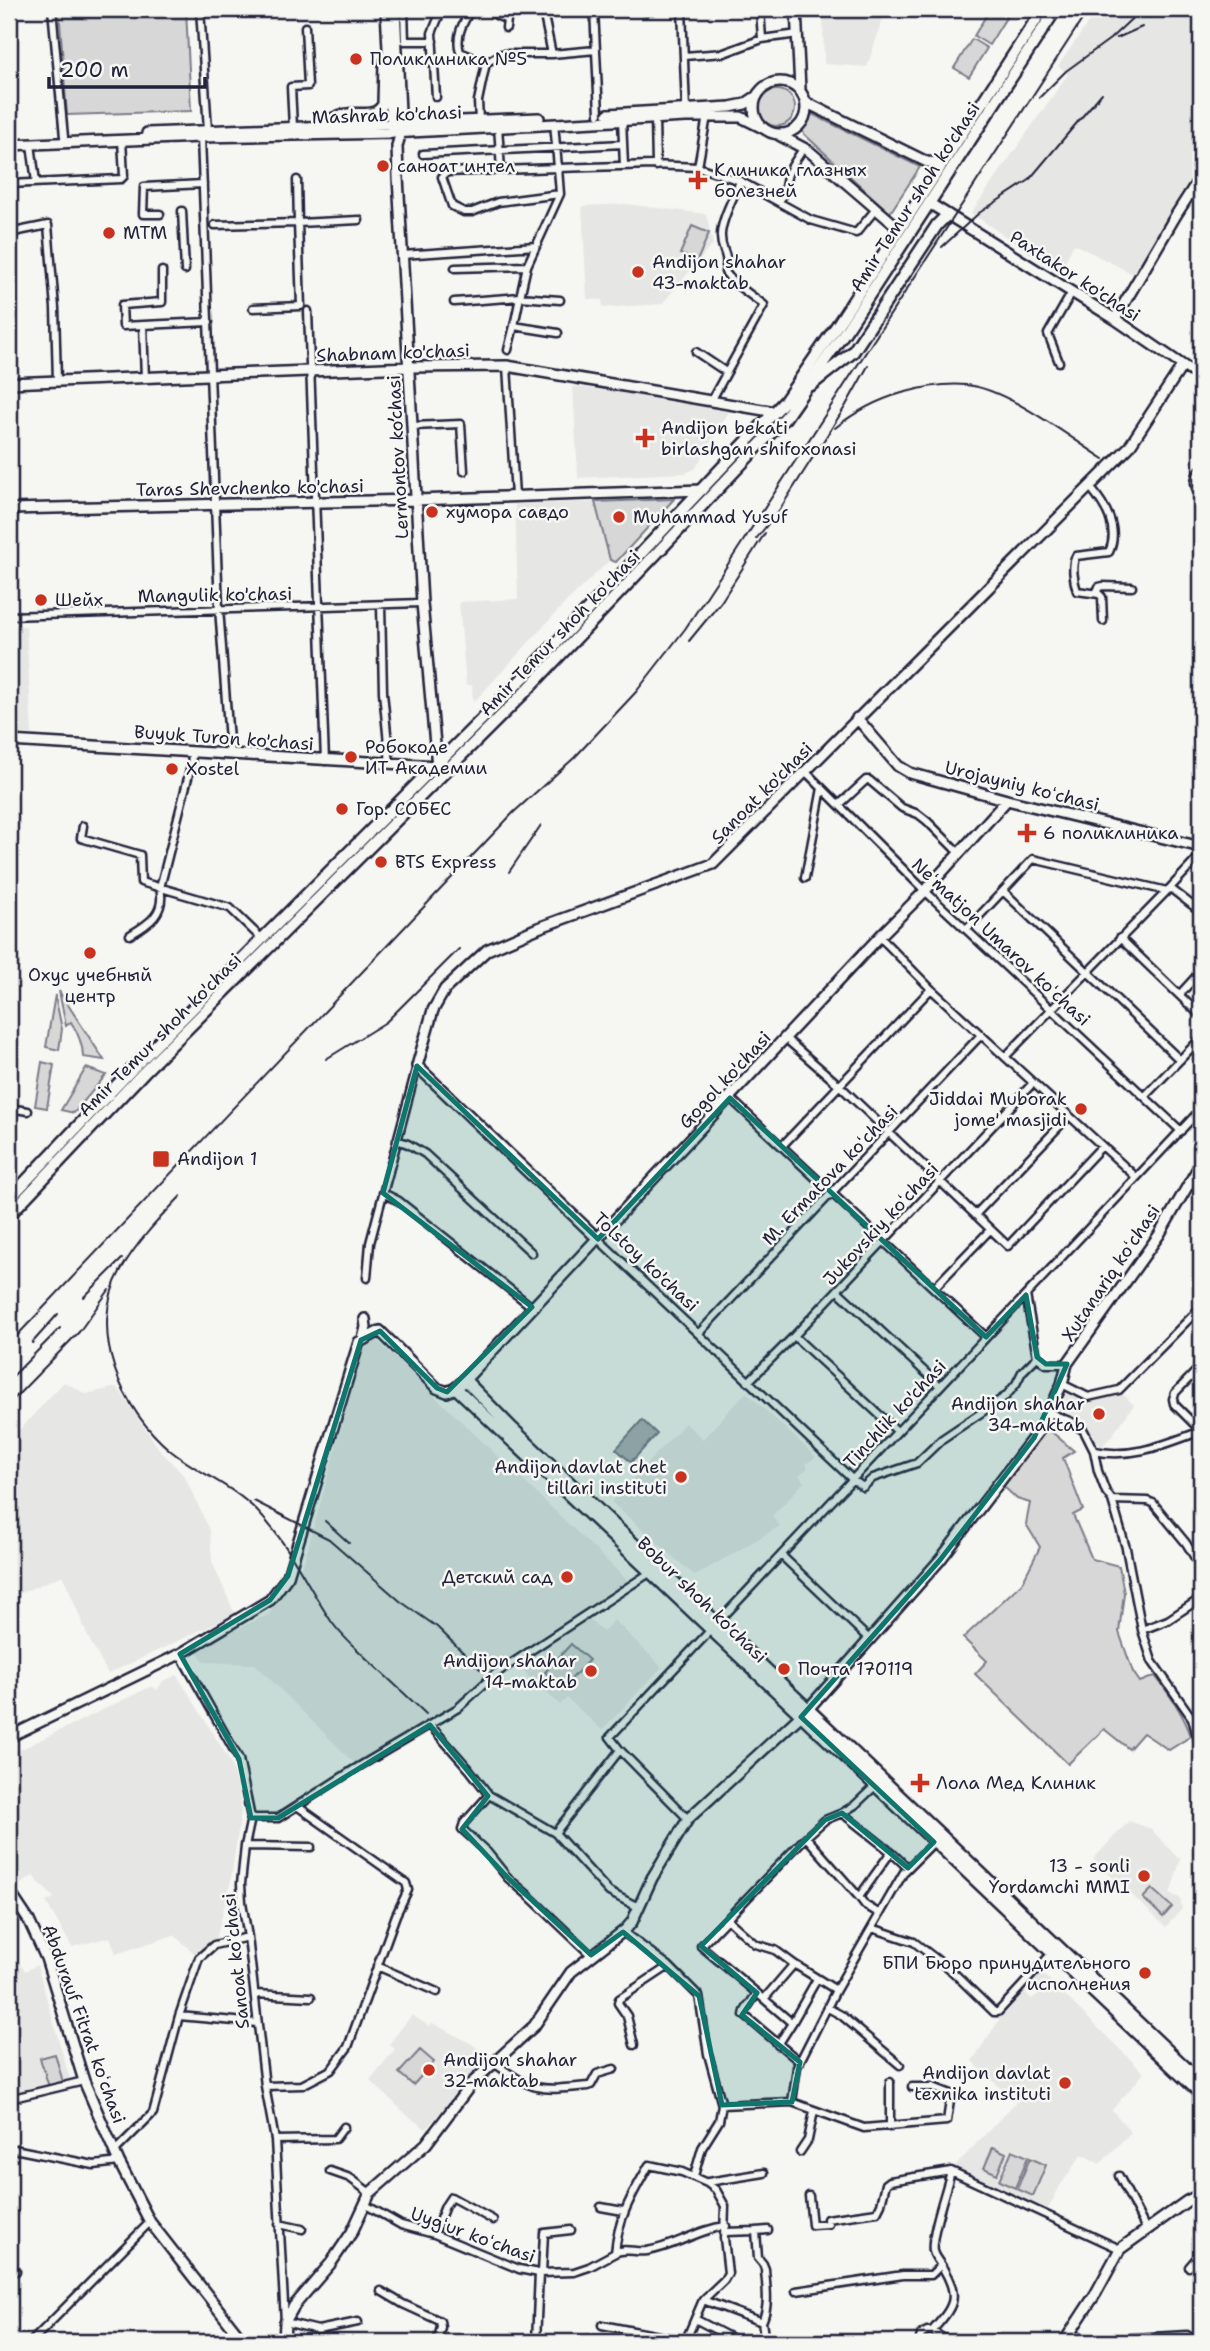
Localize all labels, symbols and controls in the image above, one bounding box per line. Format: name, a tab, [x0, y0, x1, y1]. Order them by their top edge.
scale bar	[49, 46, 205, 90]
place label: Поликлиника №5	[370, 47, 527, 71]
marker: Поликлиника №5	[348, 51, 364, 67]
text: 200 m	[60, 56, 129, 84]
street label: Amir Temur shoh ko'chasi	[844, 97, 986, 297]
street label: Mashrab ko'chasi	[311, 100, 463, 130]
place label: саноат интел	[397, 154, 515, 178]
marker: саноат интел	[375, 158, 391, 174]
place label: Клиника глазных болезней	[714, 158, 867, 203]
marker: Клиника глазных болезней	[688, 170, 708, 190]
place label: MTM	[123, 221, 167, 245]
marker: MTM	[101, 225, 117, 241]
street label: Paxtakor ko'chasi	[1005, 225, 1145, 327]
place label: Andijon shahar 43-maktab	[652, 250, 786, 295]
marker: Andijon shahar 43-maktab	[630, 264, 646, 280]
street label: Shabnam ko'chasi	[316, 338, 470, 368]
street label: Lermontov ko’chasi	[382, 374, 414, 540]
place label: Аndijon bekati birlashgan shifoxonasi	[661, 416, 857, 461]
marker: Аndijon bekati birlashgan shifoxonasi	[635, 428, 655, 448]
street label: Taras Shevchenko ko'chasi	[136, 474, 364, 502]
place label: хумора савдо	[446, 500, 569, 524]
marker: хумора савдо	[424, 504, 440, 520]
place label: Muhammad Yusuf	[633, 505, 788, 529]
marker: Muhammad Yusuf	[611, 509, 627, 525]
street label: Amir Temur shoh ko'chasi	[474, 545, 646, 721]
street label: Mangulik ko'chasi	[137, 582, 293, 608]
place label: Шейх	[55, 588, 103, 612]
marker: Шейх	[33, 592, 49, 608]
street label: Buyuk Turon ko'chasi	[133, 720, 315, 756]
place label: Робокоде ИТ Академии	[365, 735, 488, 780]
street label: Sanoat ko'chasi	[706, 737, 818, 849]
marker: Робокоде ИТ Академии	[343, 749, 359, 765]
street label: Urоjayniy koʻchasi	[942, 755, 1102, 817]
place label: Xostel	[186, 757, 240, 781]
marker: Xostel	[164, 761, 180, 777]
place label: Гор. СОБЕС	[356, 797, 451, 821]
marker: Гор. СОБЕС	[334, 801, 350, 817]
place label: 6 поликлиника	[1043, 821, 1179, 845]
marker: 6 поликлиника	[1017, 823, 1037, 843]
place label: BTS Express	[395, 850, 497, 874]
street label: Neʻmatjon Umarov koʻchasi	[906, 853, 1096, 1031]
marker: BTS Express	[373, 854, 389, 870]
marker: Охус учебный центр	[82, 945, 98, 961]
street label: Amir Temur shoh ko'chasi	[73, 948, 247, 1122]
place label: Охус учебный центр	[28, 963, 152, 1008]
street label: Gogol ko'chasi	[674, 1026, 776, 1134]
place label: Jiddai Muborak jome' masjidi	[929, 1087, 1067, 1132]
street label: M. Ermatova koʻchasi	[757, 1100, 903, 1250]
marker: Jiddai Muborak jome' masjidi	[1073, 1101, 1089, 1117]
place label: Andijon 1	[177, 1147, 258, 1171]
marker: Andijon 1	[151, 1149, 171, 1169]
street label: Jukovskiy koʻchasi	[818, 1158, 944, 1290]
street label: Xutanariq koʻchasi	[1056, 1200, 1166, 1346]
street label: Tolstoy ko'chasi	[588, 1207, 704, 1317]
street label: Tinchlik ko'chasi	[838, 1355, 952, 1473]
place label: Andijon shahar 34-maktab	[951, 1392, 1085, 1437]
marker: Andijon shahar 34-maktab	[1091, 1406, 1107, 1422]
place label: Andijon davlat chet tillari instituti	[494, 1455, 667, 1500]
marker: Andijon davlat chet tillari instituti	[673, 1469, 689, 1485]
street label: Bobur shoh ko'chasi	[632, 1532, 772, 1668]
place label: Детский сад	[442, 1565, 554, 1589]
marker: Детский сад	[559, 1569, 575, 1585]
place label: Andijon shahar 14-maktab	[443, 1649, 577, 1694]
place label: Почта 170119	[798, 1657, 913, 1681]
marker: Почта 170119	[776, 1661, 792, 1677]
marker: Andijon shahar 14-maktab	[583, 1663, 599, 1679]
place label: Лола Мед Клиник	[936, 1771, 1096, 1795]
marker: Лола Мед Клиник	[910, 1773, 930, 1793]
place label: 13 - sonli Yordamchi MMI	[989, 1854, 1130, 1899]
marker: 13 - sonli Yordamchi MMI	[1136, 1868, 1152, 1884]
street label: Sanoat koʻchasi	[217, 1892, 255, 2030]
street label: Abdurauf Fitrat koʻchasi	[37, 1921, 131, 2127]
place label: БПИ Бюро принудительного исполнения	[882, 1951, 1131, 1996]
marker: БПИ Бюро принудительного исполнения	[1137, 1965, 1153, 1981]
place label: Andijon shahar 32-maktab	[443, 2048, 577, 2093]
place label: Andijon davlat texnika instituti	[914, 2061, 1051, 2106]
marker: Andijon shahar 32-maktab	[421, 2062, 437, 2078]
marker: Andijon davlat texnika instituti	[1057, 2075, 1073, 2091]
street label: Uygʻur koʻchasi	[407, 2201, 539, 2269]

